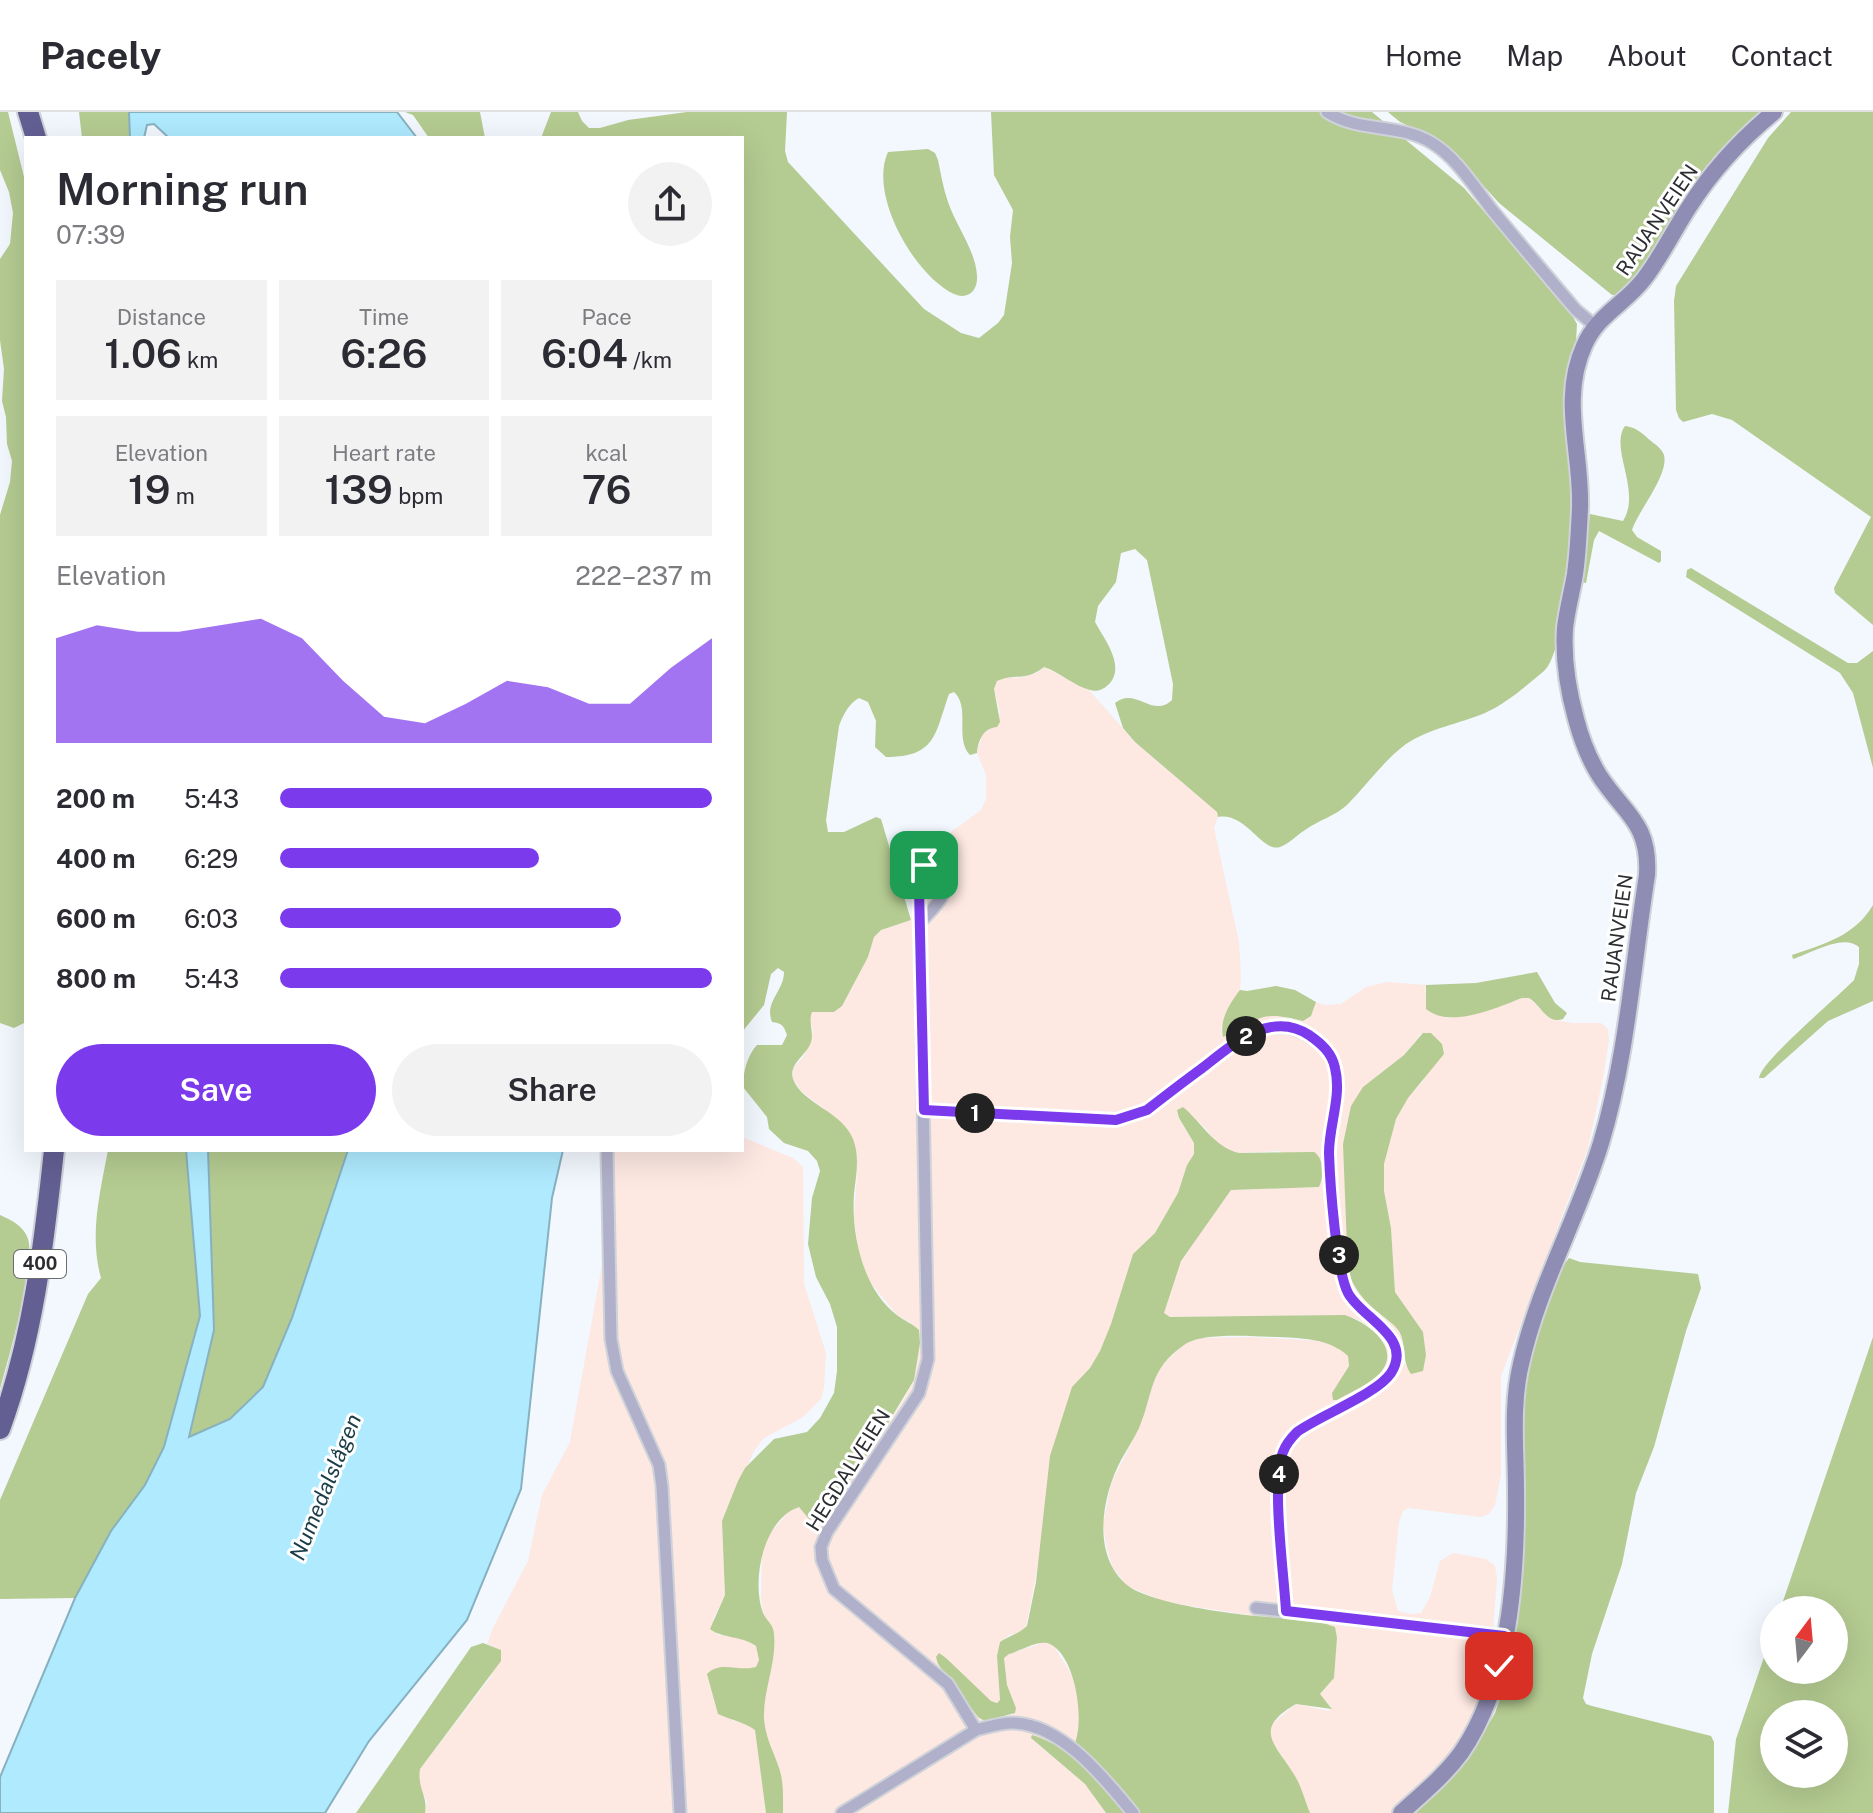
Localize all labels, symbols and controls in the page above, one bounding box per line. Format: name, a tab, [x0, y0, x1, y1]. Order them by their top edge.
text: Pacely	[40, 33, 161, 78]
text: Home	[1385, 39, 1462, 72]
text: Map	[1506, 39, 1563, 72]
text: About	[1607, 39, 1687, 72]
text: Contact	[1731, 39, 1833, 72]
street label: RAUANVEIEN	[1611, 160, 1703, 280]
button: share	[628, 162, 712, 246]
text: Morning run	[56, 163, 309, 215]
text: 07:39	[56, 219, 125, 250]
text: Distance	[117, 304, 206, 330]
text: Time	[359, 304, 409, 330]
text: Pace	[582, 304, 632, 330]
text: 1.06	[104, 330, 182, 377]
text: 6:26	[341, 330, 427, 377]
text: 6:04	[541, 330, 628, 377]
text: km	[182, 347, 218, 373]
text: /km	[628, 347, 672, 373]
text: Elevation	[115, 440, 208, 466]
text: Heart rate	[332, 440, 436, 466]
text: kcal	[585, 440, 628, 466]
text: 19	[128, 466, 170, 513]
text: 139	[325, 466, 393, 513]
text: 76	[582, 466, 632, 513]
text: m	[170, 483, 195, 509]
text: bpm	[393, 483, 443, 509]
text: Elevation	[56, 560, 166, 591]
text: 222–237 m	[575, 560, 712, 591]
text: 200 m	[56, 783, 135, 814]
text: 5:43	[184, 783, 239, 814]
pin	[890, 831, 958, 899]
text: 400 m	[56, 843, 136, 874]
text: 6:29	[184, 843, 238, 874]
icon: arrive	[902, 843, 946, 887]
street label: RAUANVEIEN	[1596, 872, 1638, 1004]
text: 600 m	[56, 903, 136, 934]
text: 6:03	[184, 903, 238, 934]
text: 800 m	[56, 963, 136, 994]
text: 5:43	[184, 963, 239, 994]
pin: 2	[1226, 1016, 1266, 1056]
text: 2	[1239, 1023, 1253, 1049]
button: Save	[56, 1044, 376, 1136]
button: Share	[392, 1044, 712, 1136]
pin: 1	[955, 1093, 995, 1133]
text: 1	[970, 1100, 980, 1126]
pin: 3	[1319, 1235, 1359, 1275]
text: 3	[1332, 1242, 1346, 1268]
road number: 400	[14, 1250, 66, 1278]
street label: HEGDALVEIEN	[801, 1405, 895, 1535]
water label: Numedalslågen	[284, 1410, 366, 1564]
pin: 4	[1259, 1454, 1299, 1494]
text: 4	[1272, 1461, 1286, 1487]
north arrow	[1760, 1596, 1848, 1684]
map controls	[1760, 1596, 1848, 1788]
pin	[1465, 1632, 1533, 1700]
icon: check	[1477, 1644, 1521, 1688]
button: layers	[1760, 1700, 1848, 1788]

